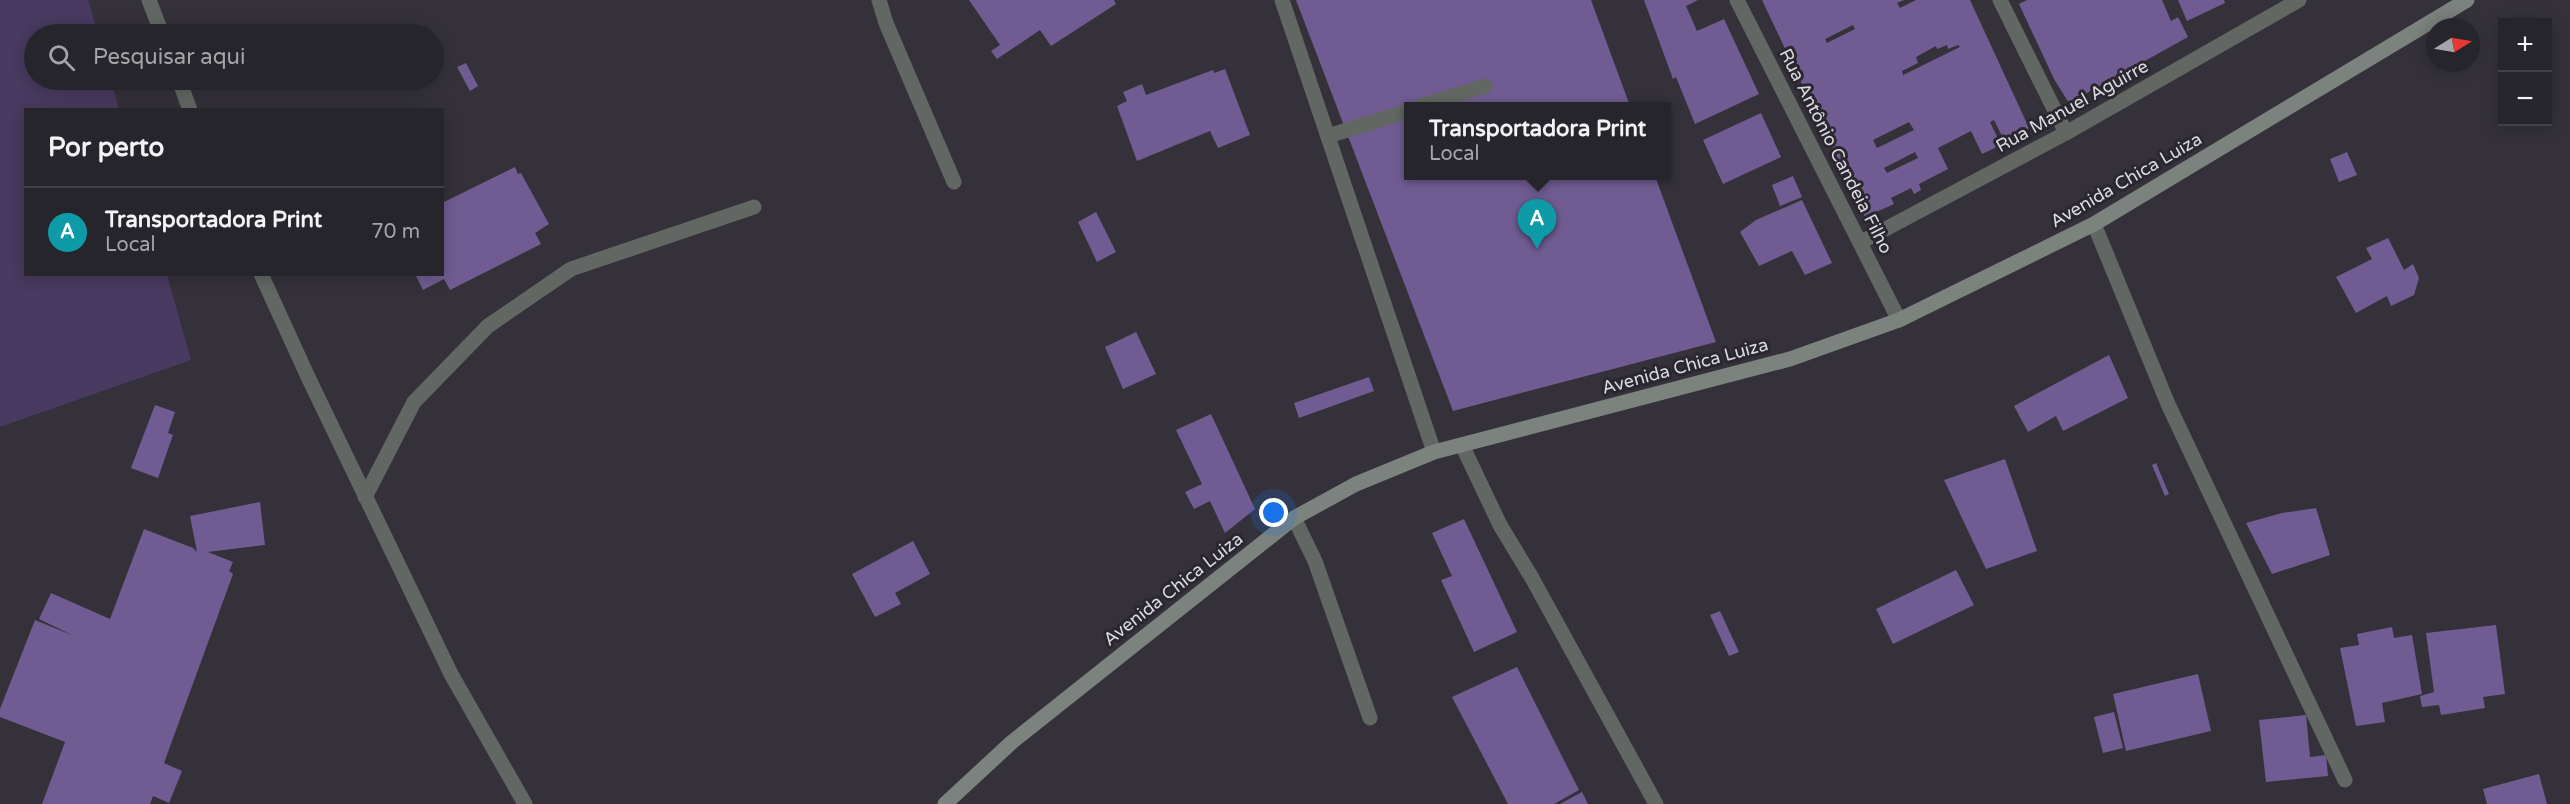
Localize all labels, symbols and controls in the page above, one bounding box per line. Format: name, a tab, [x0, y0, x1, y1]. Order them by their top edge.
north arrow	[2426, 18, 2480, 72]
map controls	[2498, 18, 2552, 126]
button: +	[2498, 18, 2552, 72]
search box	[24, 24, 444, 90]
icon: search	[45, 41, 78, 74]
text: Pesquisar aqui	[93, 44, 245, 70]
street label: Rua Antônio Candeia Filho	[1775, 45, 1897, 257]
street label: Rua Manuel Aguirre	[1992, 55, 2152, 157]
button: −	[2498, 72, 2552, 126]
popup	[1404, 102, 1671, 180]
text: Transportadora Print	[1429, 116, 1646, 142]
street label: Avenida Chica Luiza	[2046, 128, 2206, 232]
text: Por perto	[48, 132, 164, 163]
text: Local	[1429, 142, 1480, 166]
pin: A	[1518, 200, 1556, 249]
text: Transportadora Print	[105, 207, 322, 233]
text: A	[60, 220, 75, 244]
text: 70 m	[371, 220, 420, 244]
text: Local	[105, 233, 156, 257]
street label: Avenida Chica Luiza	[1599, 333, 1771, 399]
your location	[1259, 498, 1288, 527]
street label: Avenida Chica Luiza	[1099, 528, 1247, 650]

